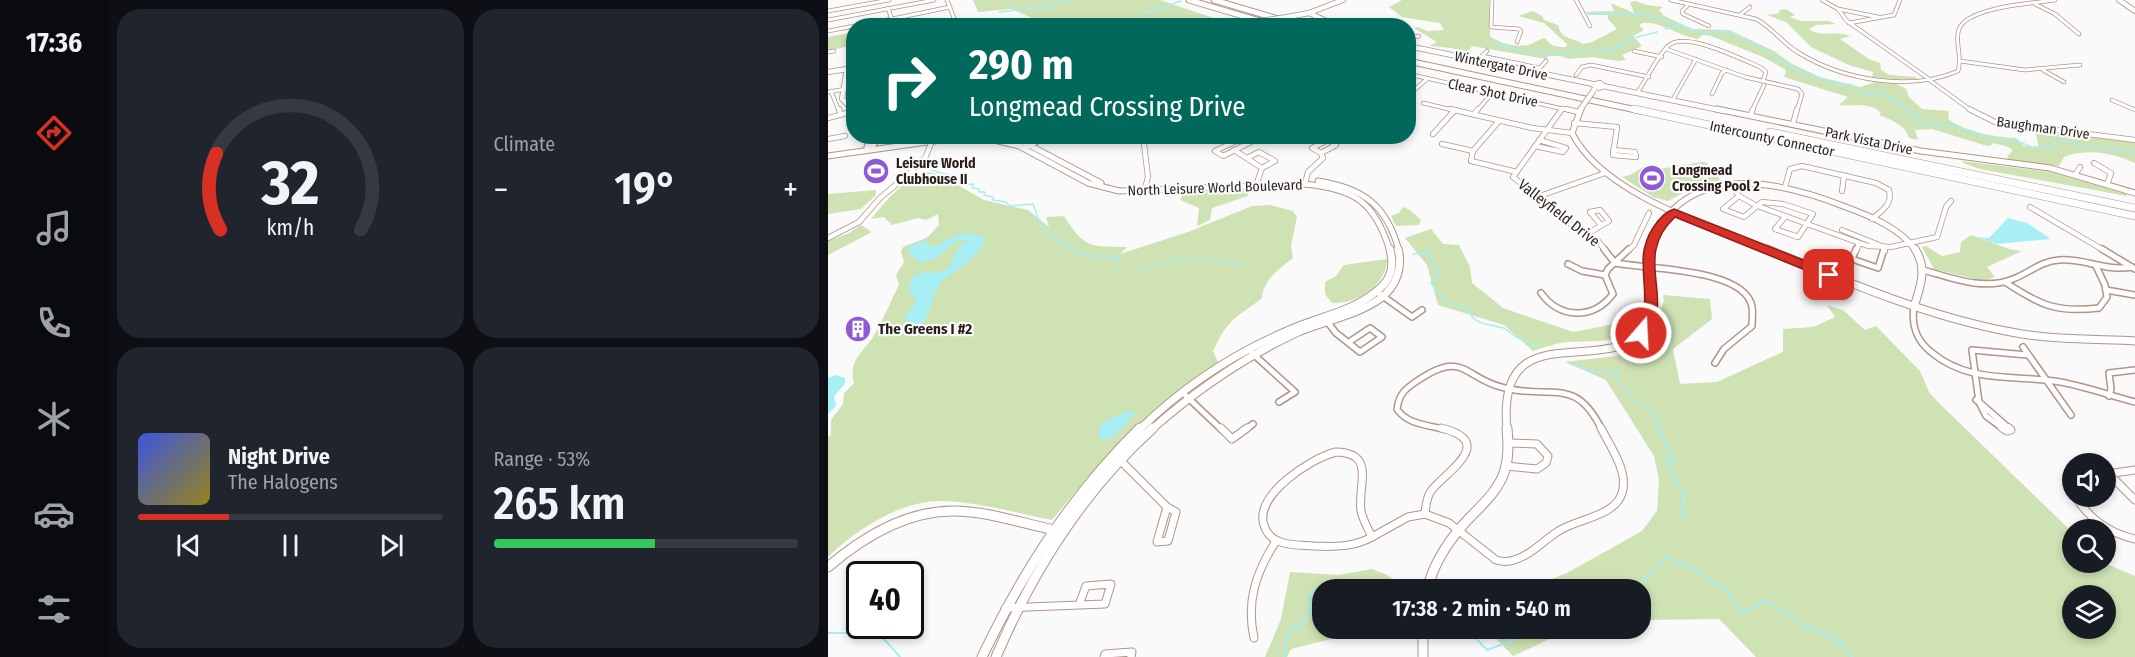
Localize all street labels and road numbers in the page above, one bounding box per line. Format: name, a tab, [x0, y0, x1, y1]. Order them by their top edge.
street label: Wintergate Drive	[1453, 48, 1549, 84]
street label: Clear Shot Drive	[1446, 75, 1540, 111]
street label: Baughman Drive	[1995, 113, 2091, 143]
street label: Intercounty Connector	[1708, 117, 1836, 161]
street label: Park Vista Drive	[1824, 123, 1914, 159]
street label: North Leisure World Boulevard	[1127, 176, 1303, 200]
street label: Valleyfield Drive	[1515, 176, 1603, 250]

